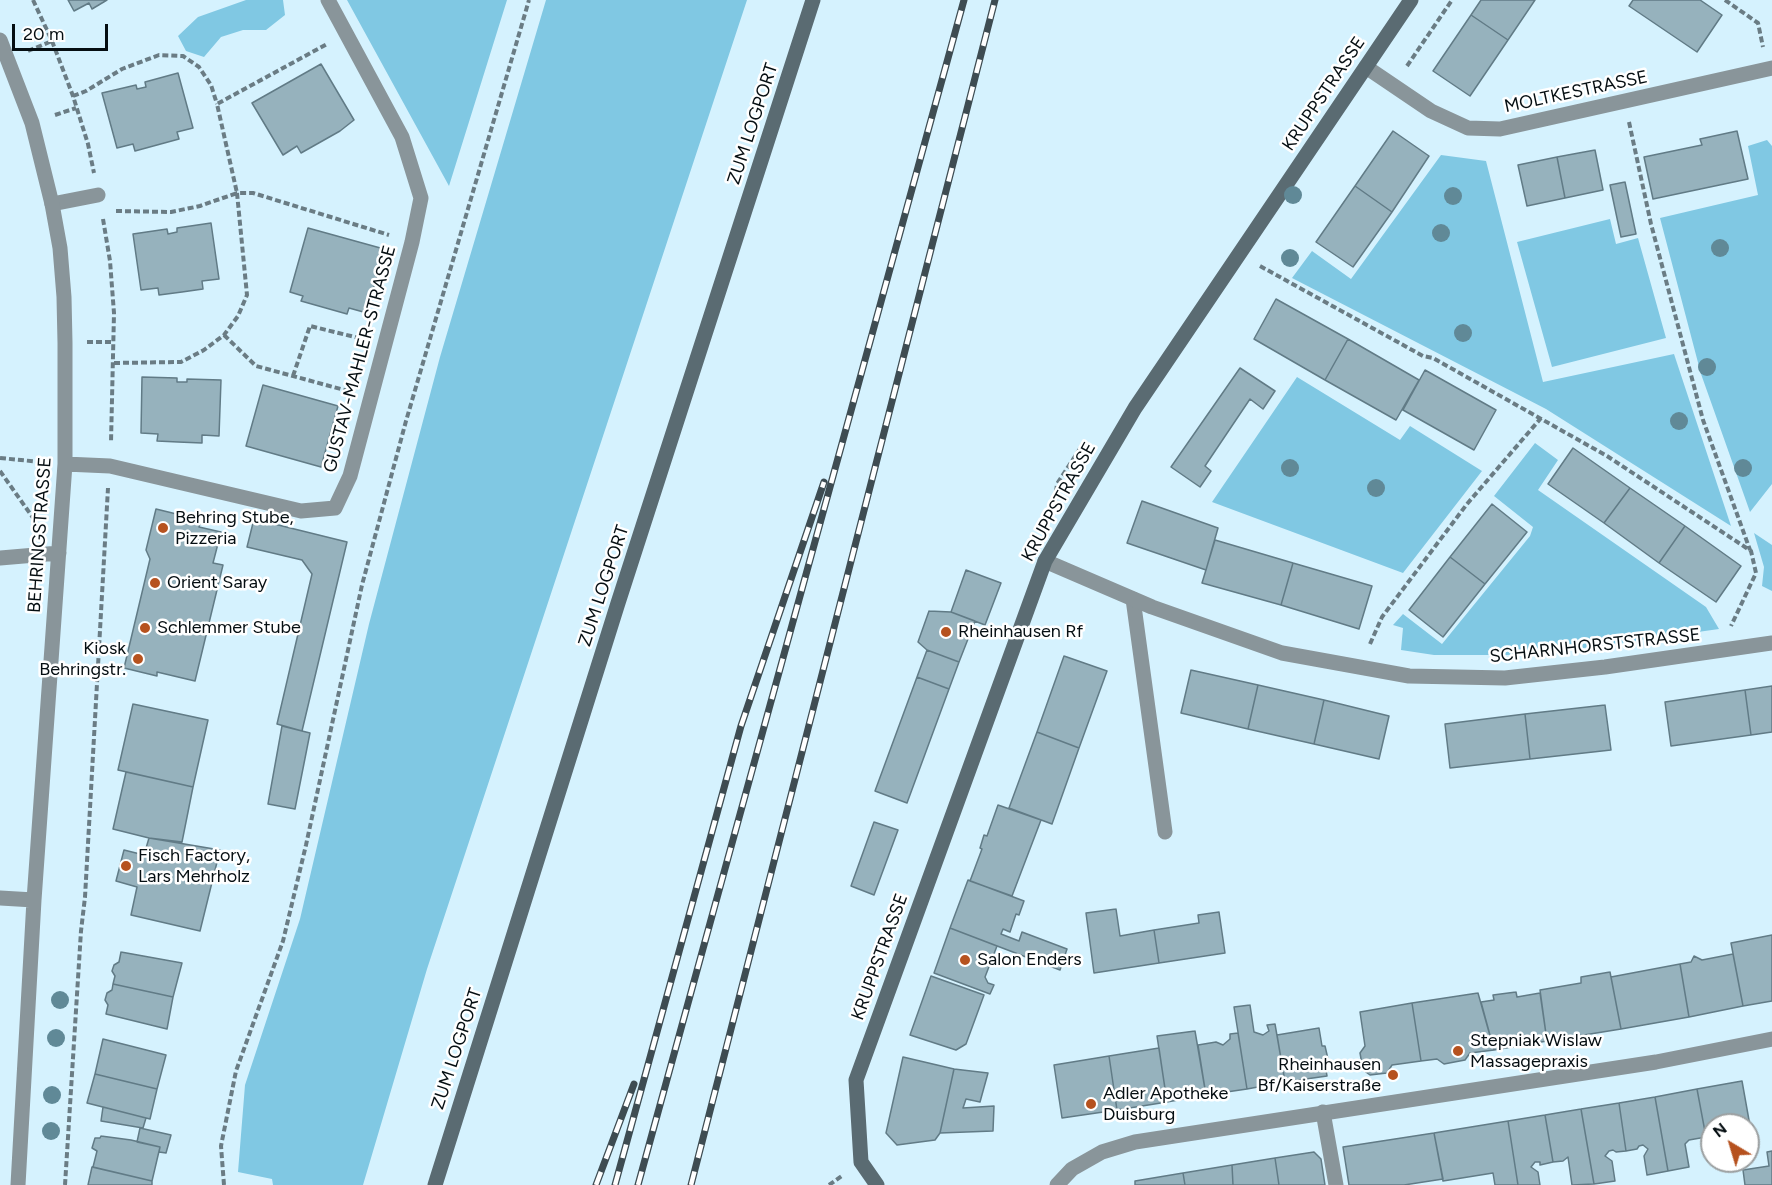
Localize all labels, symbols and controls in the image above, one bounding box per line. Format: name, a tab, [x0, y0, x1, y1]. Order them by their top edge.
scale bar	[15, 12, 111, 50]
text: 20 m	[23, 23, 64, 45]
street label: KRUPPSTRASSE	[1278, 33, 1370, 155]
street label: ZUM LOGPORT	[723, 61, 783, 187]
street label: MOLTKESTRASSE	[1502, 66, 1650, 118]
street label: GUSTAV-MAHLER-STRASSE	[319, 243, 401, 475]
street label: KRUPPSTRASSE	[1017, 439, 1101, 565]
street label: BEHRINGSTRASSE	[24, 456, 56, 614]
place label: Behring Stube, Pizzeria	[175, 507, 294, 550]
marker: Behring Stube, Pizzeria	[156, 521, 170, 535]
street label: ZUM LOGPORT	[574, 523, 634, 649]
place label: Orient Saray	[167, 572, 267, 594]
marker: Orient Saray	[148, 576, 162, 590]
place label: Schlemmer Stube	[157, 617, 301, 639]
marker: Schlemmer Stube	[138, 621, 152, 635]
place label: Rheinhausen Rf	[958, 621, 1083, 643]
street label: SCHARNHORSTSTRASSE	[1488, 624, 1702, 668]
marker: Rheinhausen Rf	[939, 625, 953, 639]
place label: Kiosk Behringstr.	[39, 638, 126, 680]
marker: Kiosk Behringstr.	[131, 652, 145, 666]
place label: Fisch Factory, Lars Mehrholz	[138, 845, 250, 888]
marker: Fisch Factory, Lars Mehrholz	[119, 859, 133, 873]
street label: KRUPPSTRASSE	[847, 891, 913, 1023]
place label: Salon Enders	[977, 949, 1082, 971]
marker: Salon Enders	[958, 953, 972, 967]
street label: ZUM LOGPORT	[427, 986, 487, 1112]
place label: Stepniak Wislaw Massagepraxis	[1470, 1030, 1602, 1072]
marker: Stepniak Wislaw Massagepraxis	[1451, 1044, 1465, 1058]
place label: Rheinhausen Bf/Kaiserstraße	[1257, 1054, 1381, 1096]
marker: Rheinhausen Bf/Kaiserstraße	[1386, 1068, 1400, 1082]
place label: Adler Apotheke Duisburg	[1103, 1083, 1228, 1126]
marker: Adler Apotheke Duisburg	[1084, 1097, 1098, 1111]
north arrow	[1700, 1113, 1760, 1173]
text: N	[1709, 1119, 1731, 1141]

